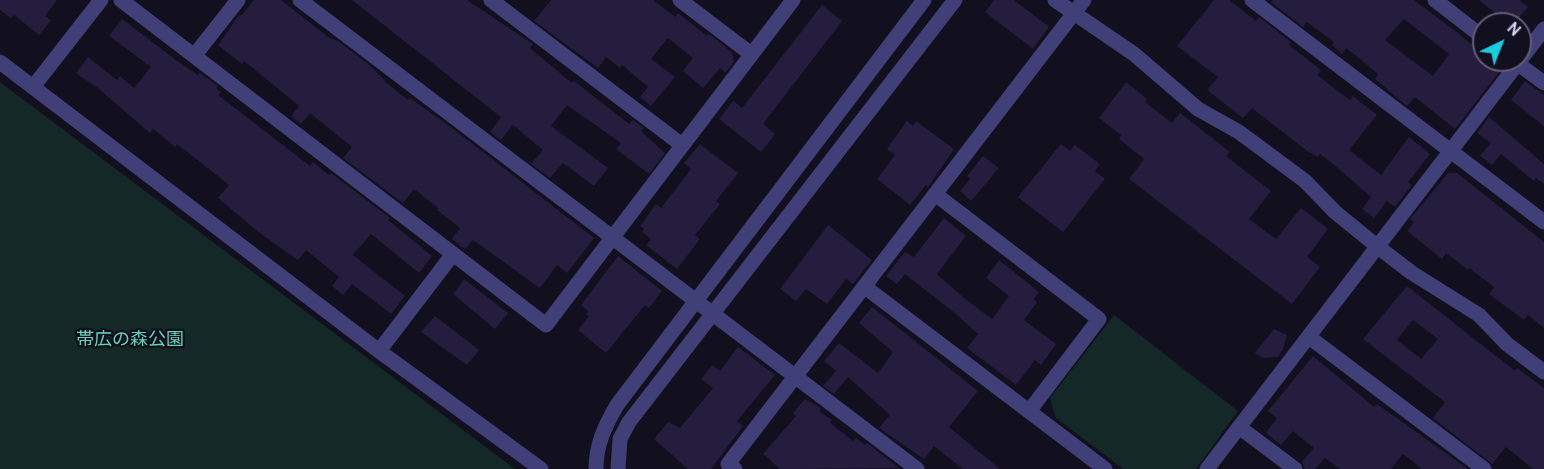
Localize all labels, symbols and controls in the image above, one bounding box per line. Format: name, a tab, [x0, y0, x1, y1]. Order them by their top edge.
north arrow	[1472, 12, 1532, 72]
text: N	[1502, 19, 1524, 42]
park label: 帯広の森公園	[76, 330, 184, 352]

